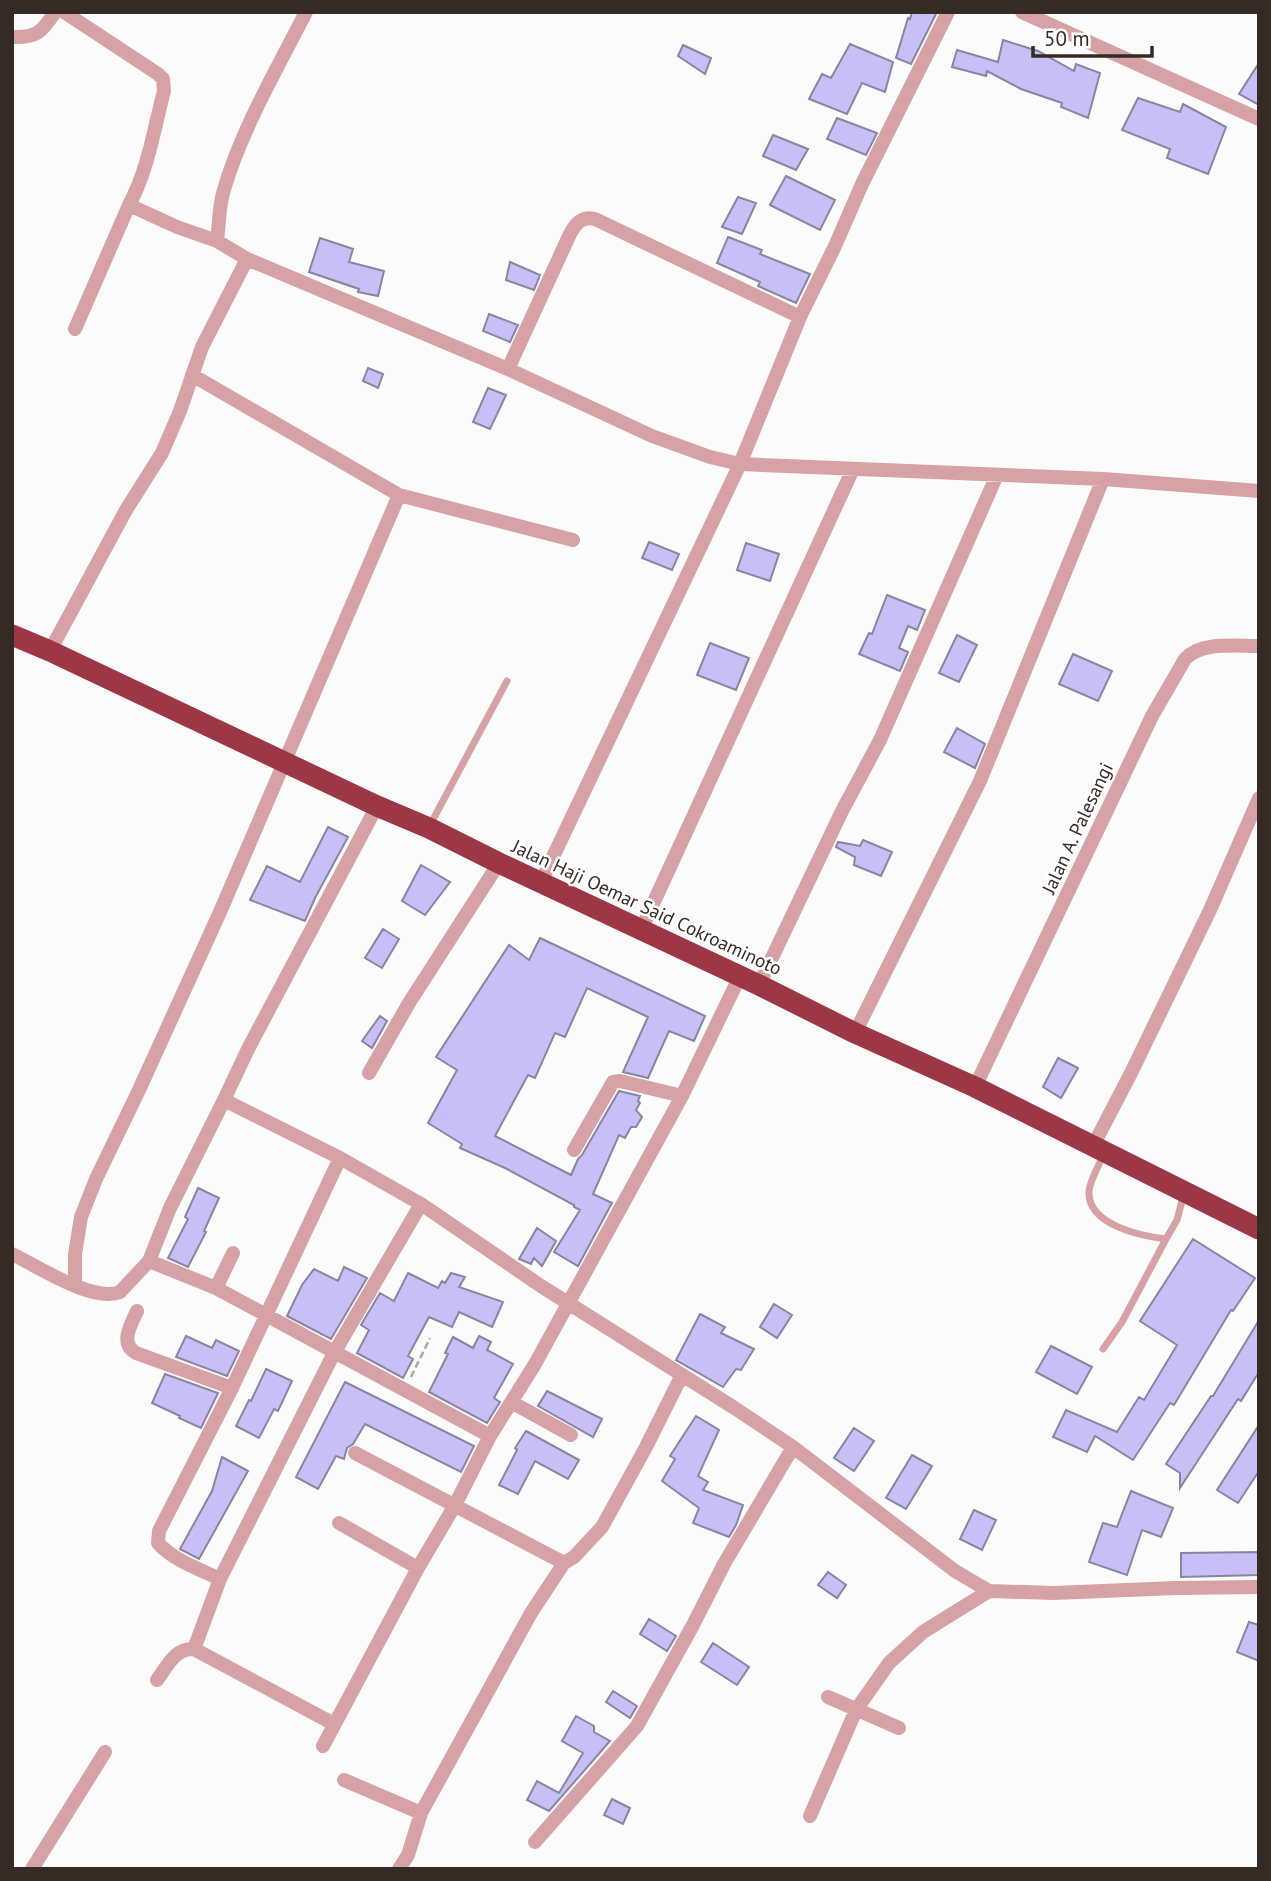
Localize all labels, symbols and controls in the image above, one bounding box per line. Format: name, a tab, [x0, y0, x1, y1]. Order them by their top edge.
scale bar	[1033, 14, 1152, 58]
text: 50 m	[1044, 25, 1090, 52]
street label: Jalan A. Palesangi	[1036, 759, 1118, 898]
street label: Jalan Haji Oemar Said Cokroaminoto	[507, 833, 786, 980]

